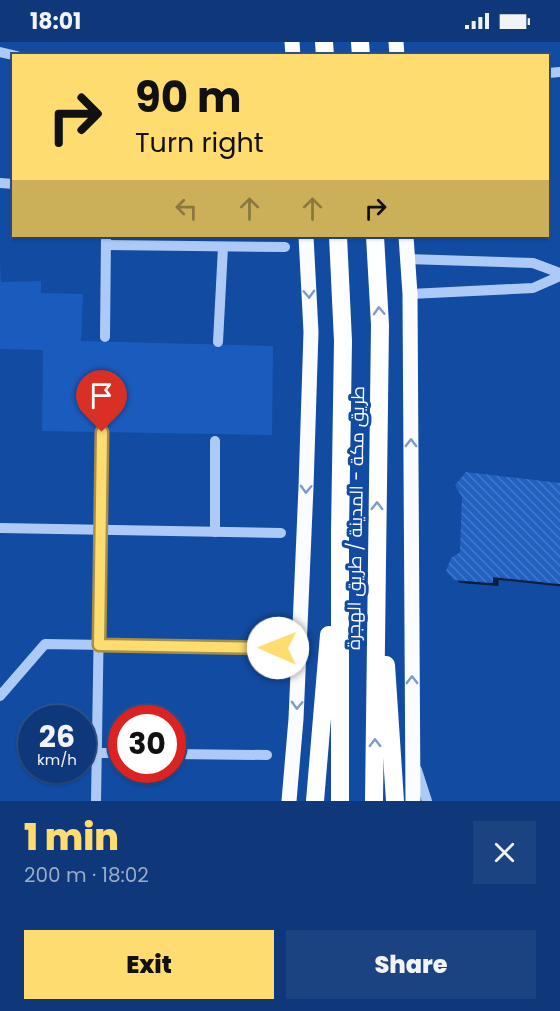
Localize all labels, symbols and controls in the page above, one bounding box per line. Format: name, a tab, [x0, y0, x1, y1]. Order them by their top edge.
text: 18:01	[30, 6, 81, 37]
text: 90 m	[135, 68, 242, 127]
icon: right	[36, 78, 114, 156]
text: Turn right	[135, 124, 264, 161]
icon: left	[170, 192, 203, 225]
icon: ahead	[233, 192, 266, 225]
icon: ahead	[296, 192, 329, 225]
icon: right	[359, 192, 392, 225]
one-way arrow	[303, 289, 316, 298]
one-way arrow	[373, 306, 386, 315]
pin	[76, 370, 127, 432]
icon: arrive	[85, 379, 118, 412]
street label: طريق مكة - المدينة / طريق الهجرة	[341, 386, 370, 650]
one-way arrow	[405, 438, 417, 447]
one-way arrow	[300, 484, 313, 493]
one-way arrow	[370, 501, 383, 510]
position arrow	[246, 616, 310, 680]
one-way arrow	[406, 675, 418, 684]
one-way arrow	[290, 700, 303, 709]
speed limit sign: 30	[108, 705, 186, 783]
text: 26	[39, 715, 75, 758]
one-way arrow	[368, 738, 381, 747]
text: km/h	[37, 749, 77, 770]
text: 1 min	[24, 812, 119, 863]
button: close	[473, 821, 536, 884]
text: 200 m · 18:02	[24, 861, 149, 889]
button: Exit	[24, 930, 274, 999]
button: Share	[286, 930, 536, 999]

